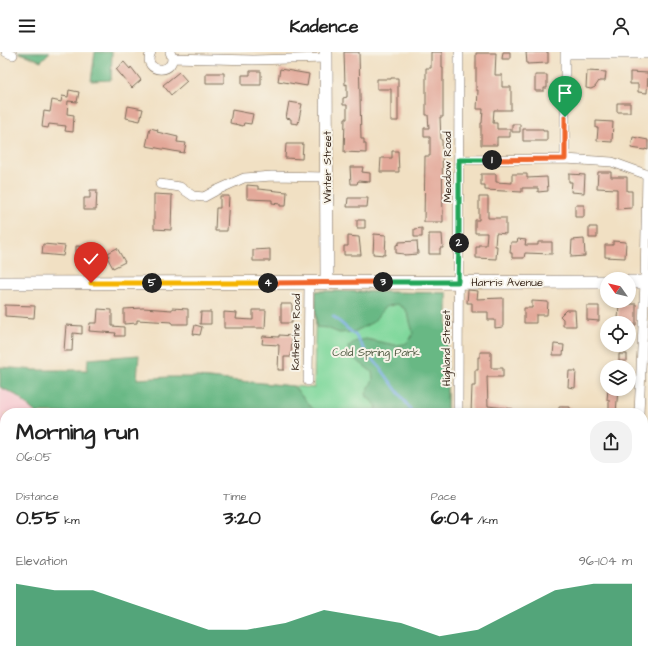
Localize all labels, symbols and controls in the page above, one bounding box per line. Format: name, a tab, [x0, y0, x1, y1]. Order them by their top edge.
text: Kadence	[289, 14, 359, 39]
icon: menu	[16, 15, 38, 37]
icon: person	[610, 15, 632, 37]
pin	[548, 76, 582, 117]
icon: arrive	[554, 82, 576, 104]
street label: Winter Street	[320, 130, 335, 203]
street label: Meadow Road	[440, 131, 455, 203]
pin: 1	[482, 150, 502, 170]
text: 1	[491, 152, 493, 167]
pin: 2	[449, 233, 469, 253]
text: 2	[456, 235, 462, 250]
pin	[74, 242, 108, 283]
icon: check	[80, 248, 102, 270]
pin: 3	[373, 272, 393, 292]
north arrow	[600, 272, 636, 308]
map controls	[600, 272, 636, 396]
pin: 5	[142, 273, 162, 293]
pin: 4	[258, 273, 278, 293]
text: 3	[380, 274, 386, 289]
text: 5	[148, 275, 156, 290]
text: 4	[264, 275, 272, 290]
street label: Harris Avenue	[471, 275, 543, 290]
street label: Katherine Road	[288, 293, 304, 371]
street label: Highland Street	[439, 309, 455, 386]
button: locate	[600, 316, 636, 352]
park label: Cold Spring Park	[332, 345, 420, 361]
button: layers	[600, 360, 636, 396]
text: Morning run	[16, 417, 139, 448]
button: share	[590, 421, 632, 463]
text: 06:05	[16, 448, 52, 466]
text: Distance	[16, 489, 59, 504]
text: Time	[223, 489, 246, 504]
text: Pace	[431, 489, 456, 504]
text: 0.55	[16, 504, 60, 532]
text: 3:20	[223, 504, 261, 532]
text: 6:04	[431, 504, 473, 532]
text: km	[60, 513, 79, 528]
text: /km	[473, 513, 498, 528]
text: Elevation	[16, 552, 67, 570]
text: 96–104 m	[578, 552, 632, 570]

